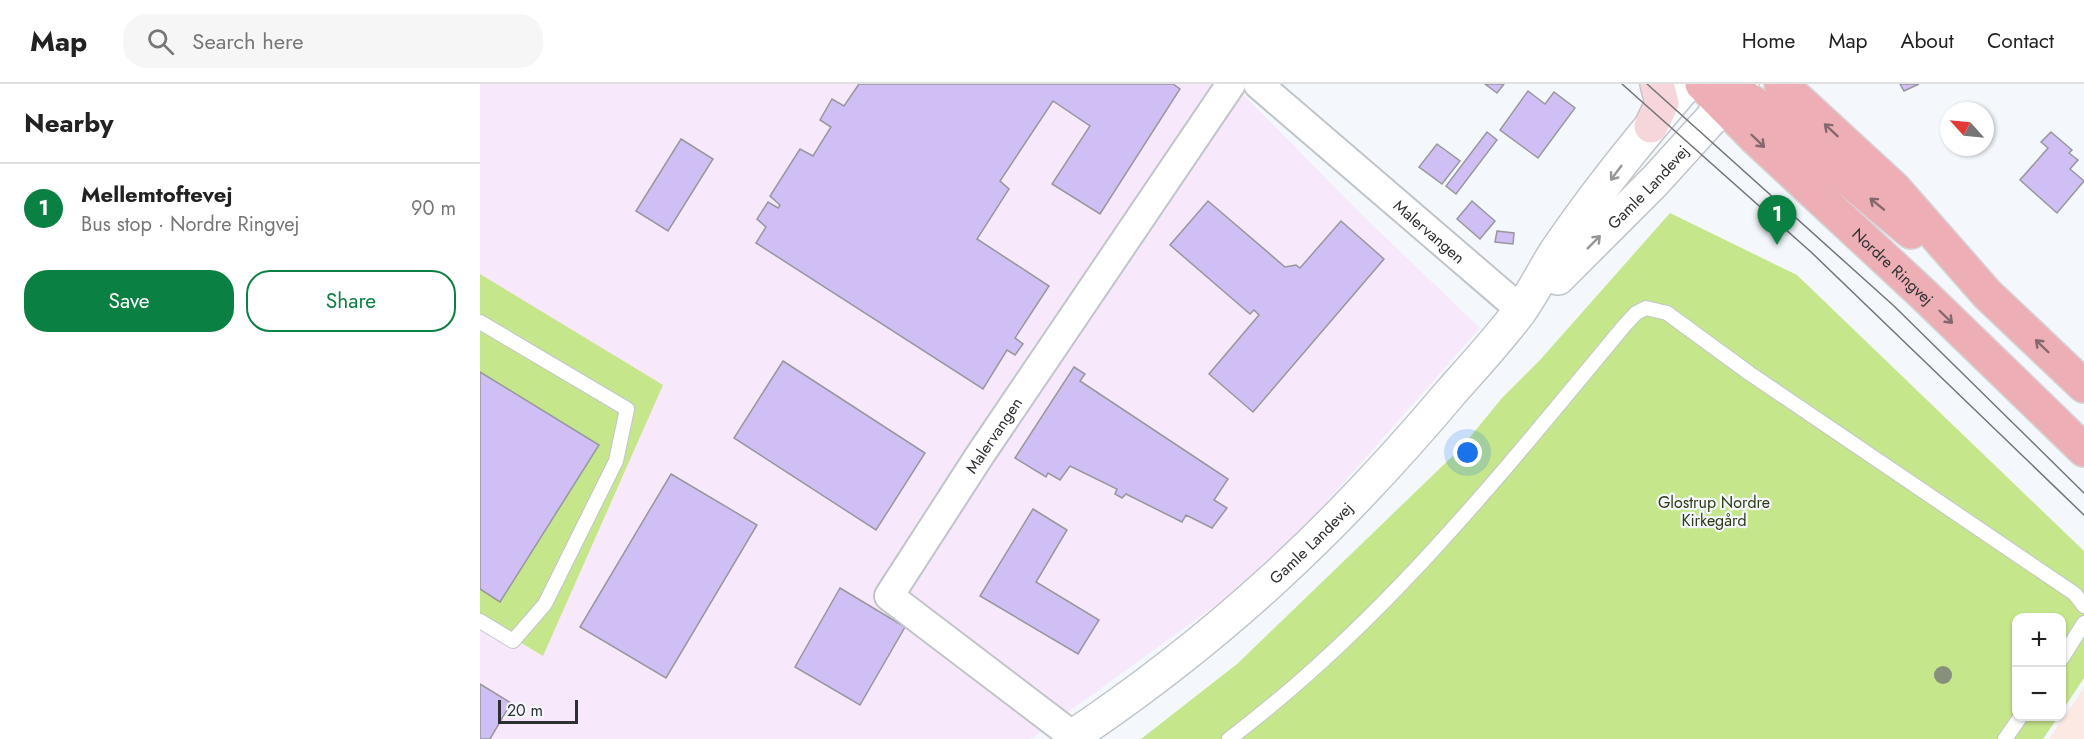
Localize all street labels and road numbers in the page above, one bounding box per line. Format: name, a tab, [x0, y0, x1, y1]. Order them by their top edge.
street label: Gamle Landevej	[1602, 140, 1694, 234]
street label: Malervangen	[1389, 194, 1470, 269]
street label: Nordre Ringvej	[1847, 222, 1939, 310]
street label: Malervangen	[960, 392, 1027, 478]
street label: Gamle Landevej	[1264, 497, 1358, 589]

